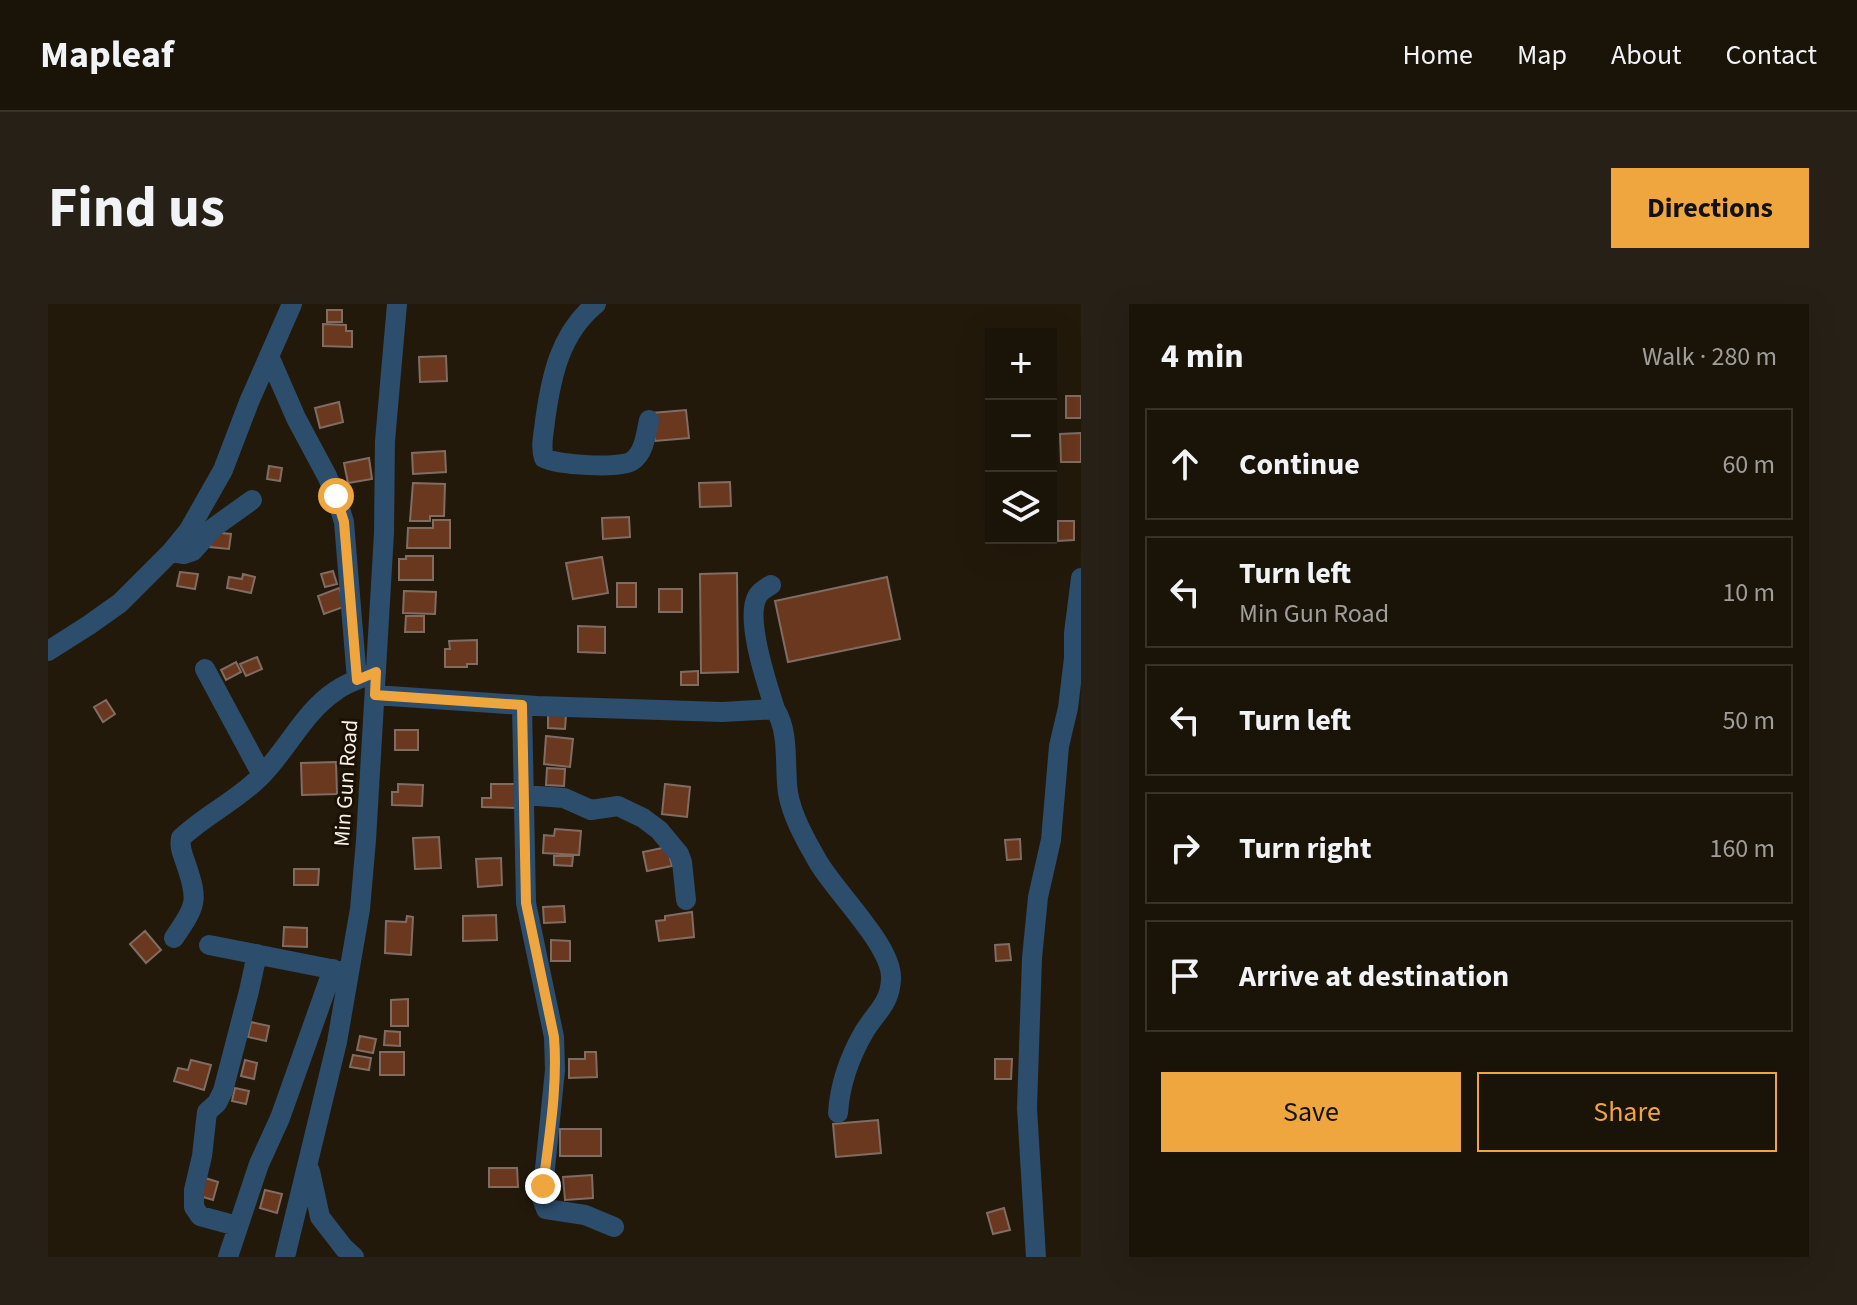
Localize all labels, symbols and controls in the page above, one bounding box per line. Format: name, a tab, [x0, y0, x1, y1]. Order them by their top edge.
text: Mapleaf	[40, 28, 174, 82]
text: Home	[1402, 35, 1473, 75]
text: Map	[1517, 35, 1567, 75]
text: About	[1611, 35, 1682, 75]
text: Contact	[1726, 35, 1817, 75]
button: Directions	[1611, 168, 1809, 248]
text: Find us	[48, 169, 225, 248]
map controls	[985, 328, 1057, 544]
button: +	[985, 328, 1057, 400]
text: 4 min	[1161, 332, 1244, 381]
text: Walk · 280 m	[1642, 338, 1777, 375]
button: −	[985, 400, 1057, 472]
icon: ahead	[1163, 442, 1207, 486]
text: Continue	[1239, 443, 1360, 486]
text: 60 m	[1722, 446, 1775, 483]
button: layers	[985, 472, 1057, 544]
route start	[318, 478, 354, 514]
text: Turn left	[1239, 552, 1351, 595]
icon: left	[1163, 570, 1207, 614]
text: 10 m	[1722, 574, 1775, 611]
text: Min Gun Road	[1239, 595, 1389, 632]
icon: left	[1163, 698, 1207, 742]
text: Turn left	[1239, 699, 1351, 742]
text: 50 m	[1722, 702, 1775, 739]
street label: Min Gun Road	[326, 719, 366, 848]
icon: right	[1163, 826, 1207, 870]
text: Turn right	[1239, 827, 1371, 870]
text: 160 m	[1709, 830, 1775, 867]
icon: arrive	[1163, 954, 1207, 998]
text: Arrive at destination	[1239, 955, 1509, 998]
button: Save	[1161, 1072, 1461, 1152]
button: Share	[1477, 1072, 1777, 1152]
route end	[525, 1168, 561, 1204]

